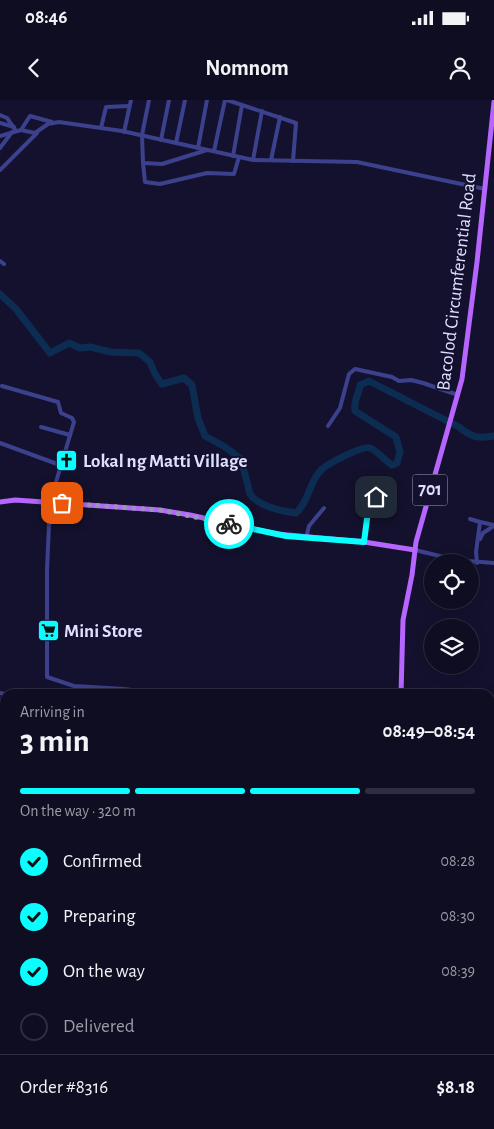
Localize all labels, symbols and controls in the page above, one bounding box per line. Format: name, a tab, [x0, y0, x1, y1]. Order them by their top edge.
text: 08:46	[25, 8, 67, 27]
icon: back	[20, 54, 48, 82]
icon: person	[446, 54, 474, 82]
text: Nomnom	[205, 57, 289, 79]
street label: Bacolod Circumferential Road	[434, 172, 480, 392]
church icon: Lokal ng Matti Village	[55, 449, 79, 473]
place label: Lokal ng Matti Village	[83, 452, 247, 471]
road number: 701	[412, 474, 448, 506]
pin	[355, 476, 397, 518]
pin	[41, 482, 83, 524]
icon: home	[362, 483, 390, 511]
icon: bag	[48, 489, 76, 517]
courier	[204, 499, 254, 549]
icon: bike	[215, 510, 243, 538]
map controls	[424, 554, 479, 674]
button: locate	[424, 554, 479, 609]
supermarket icon: Mini Store	[36, 619, 60, 643]
button: layers	[424, 619, 479, 674]
place label: Mini Store	[64, 622, 143, 641]
text: Arriving in	[20, 704, 85, 720]
text: 08:49–08:54	[383, 722, 475, 741]
text: 3 min	[20, 725, 90, 757]
text: On the way · 320 m	[20, 803, 136, 819]
icon: check	[20, 848, 48, 876]
text: Confirmed	[63, 852, 142, 871]
text: 08:28	[440, 853, 475, 869]
icon: check	[20, 903, 48, 931]
text: Preparing	[63, 907, 136, 926]
text: 08:30	[440, 908, 475, 924]
icon: check	[20, 958, 48, 986]
text: On the way	[63, 962, 145, 981]
text: 08:39	[441, 963, 475, 979]
text: Delivered	[63, 1017, 135, 1036]
text: Order #8316	[20, 1078, 108, 1097]
text: $8.18	[437, 1078, 475, 1097]

